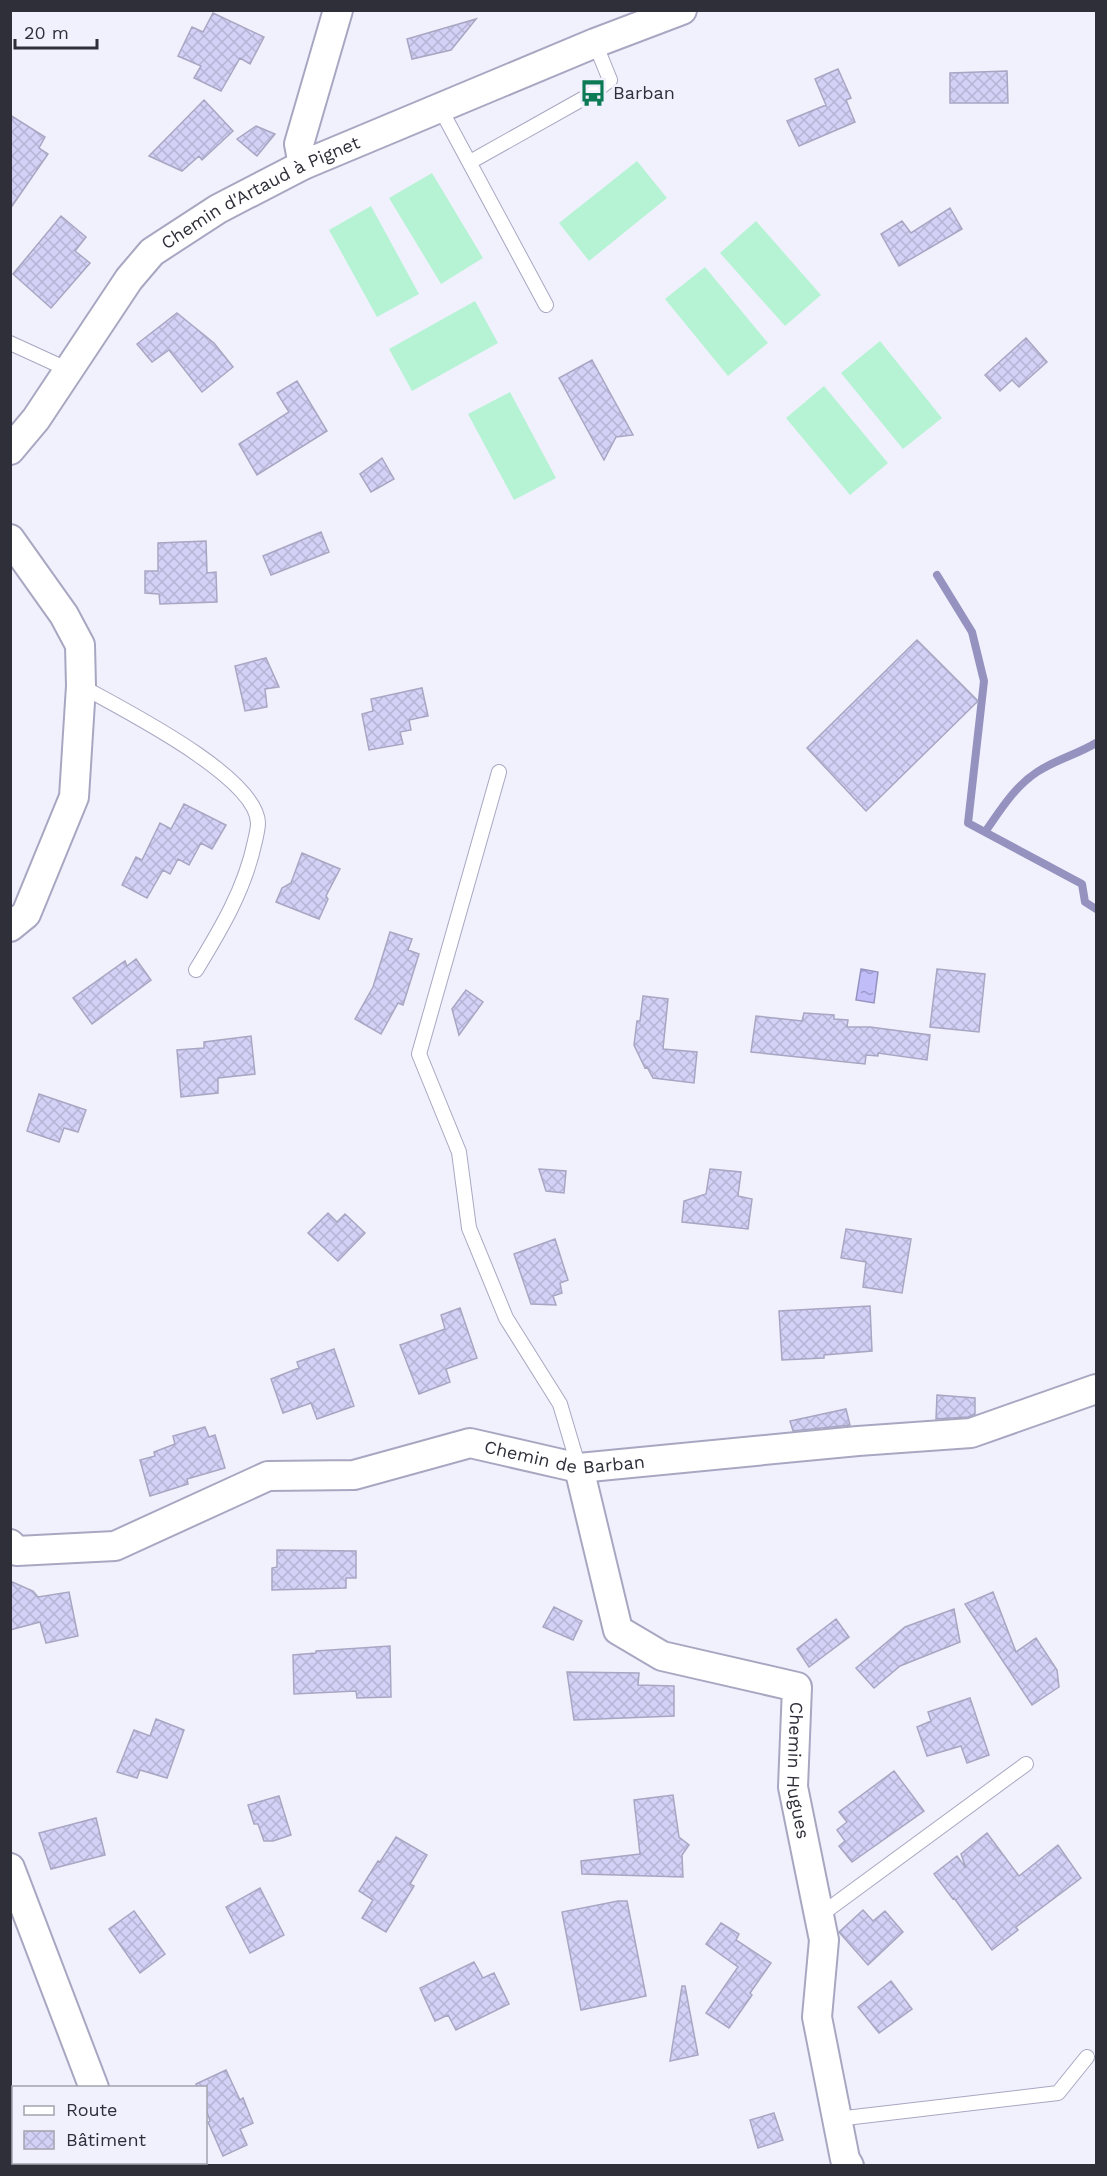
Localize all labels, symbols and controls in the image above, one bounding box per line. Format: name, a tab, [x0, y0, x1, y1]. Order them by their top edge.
scale bar	[15, 12, 98, 50]
text: 20 m	[24, 22, 69, 43]
bus stop icon: Barban	[578, 78, 608, 108]
place label: Barban	[613, 82, 675, 103]
street label: Chemin d'Artaud à Pignet	[157, 131, 363, 253]
street label: Chemin de Barban	[482, 1436, 646, 1478]
street label: Chemin Hugues	[783, 1701, 814, 1841]
legend	[12, 2086, 207, 2164]
text: Route	[66, 2099, 118, 2120]
text: Bâtiment	[66, 2129, 146, 2150]

